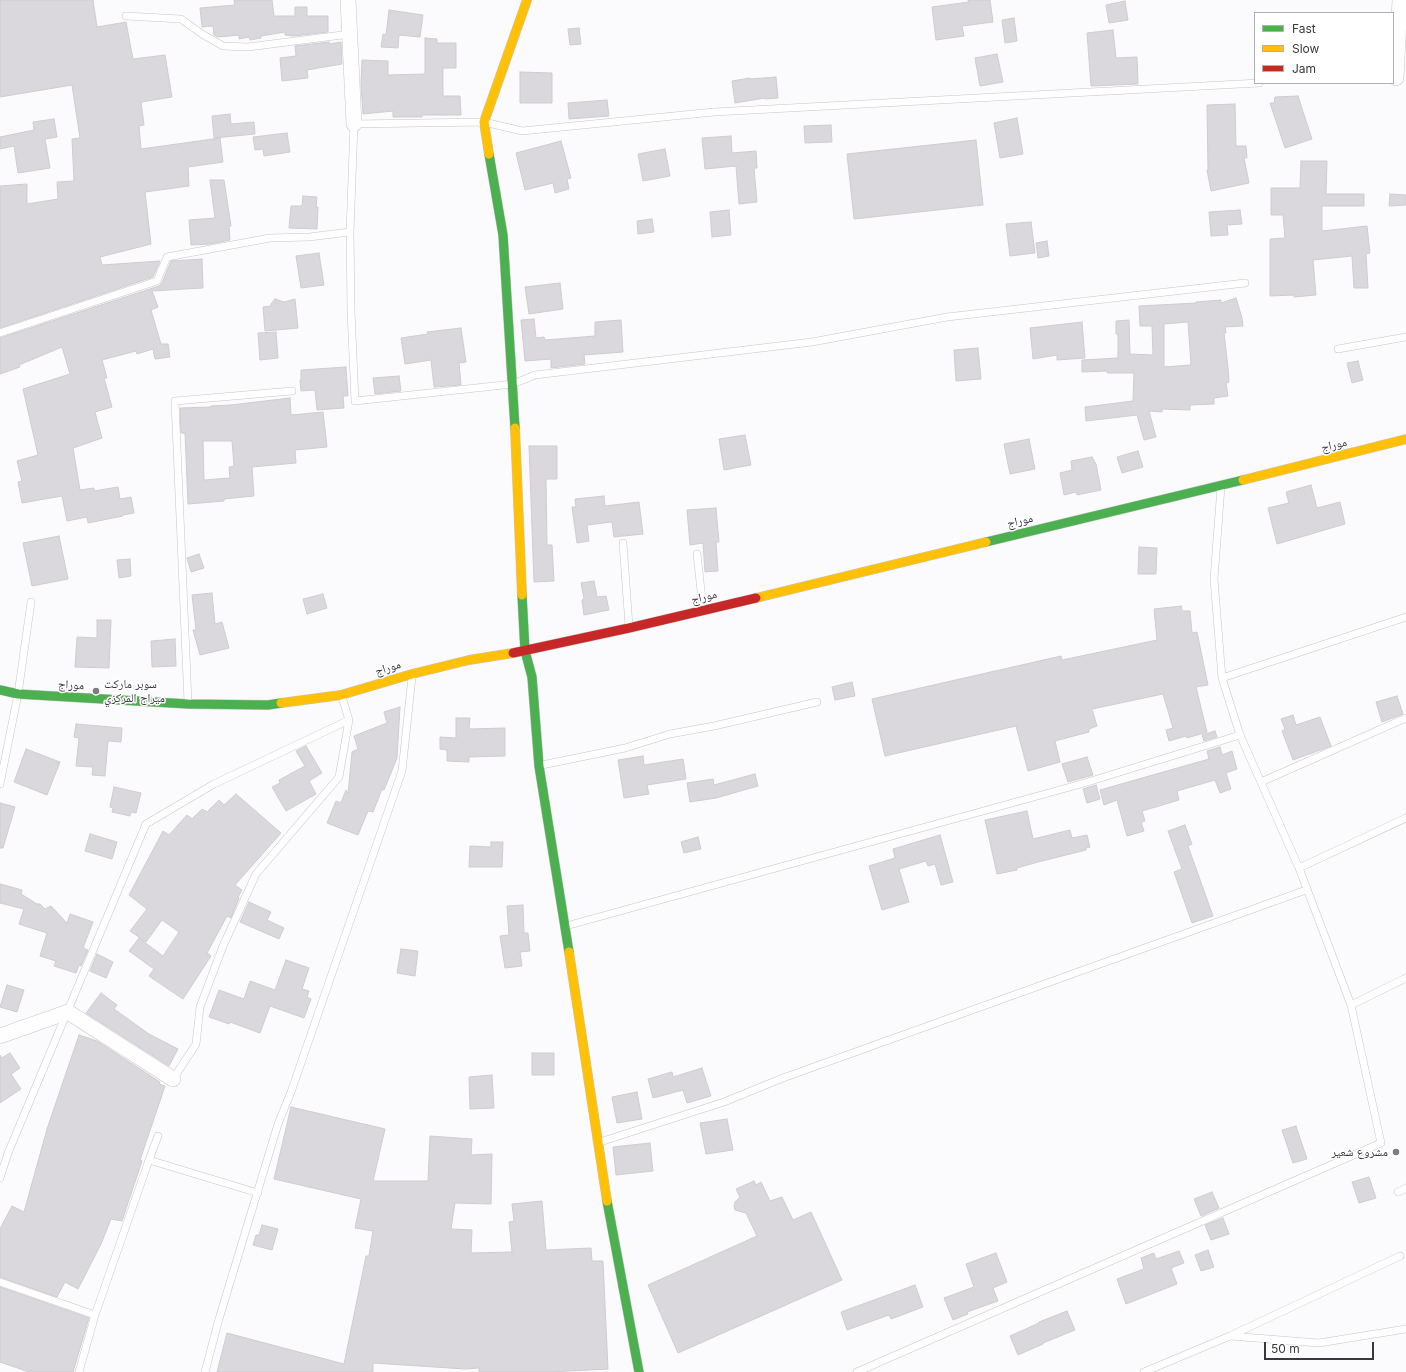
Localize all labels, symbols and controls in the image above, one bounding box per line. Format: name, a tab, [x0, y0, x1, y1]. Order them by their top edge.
legend	[1254, 12, 1394, 84]
text: Fast	[1292, 21, 1316, 36]
text: Slow	[1292, 41, 1319, 56]
text: Jam	[1292, 61, 1316, 76]
street label: موراج	[1320, 435, 1348, 455]
street label: موراج	[1006, 511, 1034, 531]
street label: موراج	[690, 587, 718, 607]
street label: موراج	[373, 657, 403, 679]
street label: موراج	[58, 677, 84, 693]
place label: سوبر ماركت ميراج المركزي	[104, 677, 165, 705]
marker: سوبر ماركت ميراج المركزي	[91, 686, 101, 696]
place label: مشروع شعير	[1331, 1145, 1388, 1159]
marker: مشروع شعير	[1391, 1147, 1401, 1157]
scale bar	[1266, 1334, 1376, 1360]
text: 50 m	[1271, 1341, 1300, 1356]

